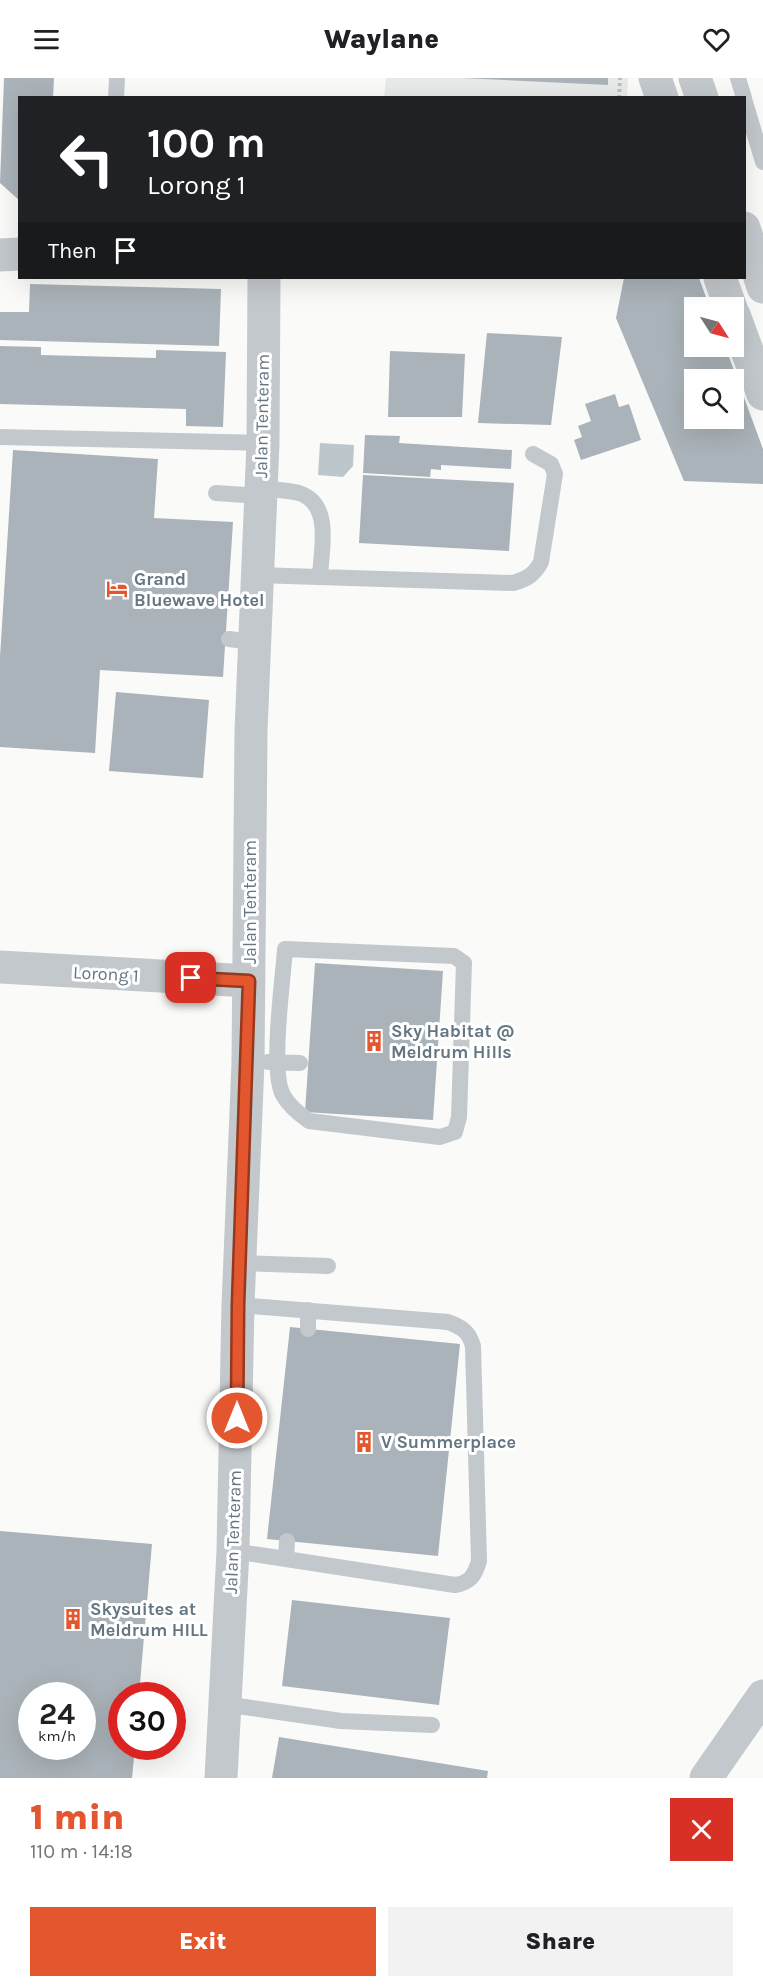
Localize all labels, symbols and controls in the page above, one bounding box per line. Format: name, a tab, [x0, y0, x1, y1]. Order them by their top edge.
icon: menu	[30, 23, 63, 56]
text: Waylane	[324, 23, 439, 55]
icon: heart	[700, 23, 733, 56]
text: 100 m	[147, 118, 266, 168]
icon: left	[48, 120, 126, 198]
text: Lorong 1	[147, 169, 246, 201]
icon: arrive	[109, 234, 142, 267]
text: Then	[48, 238, 97, 264]
north arrow	[684, 297, 744, 357]
map controls	[684, 297, 744, 429]
street label: Jalan Tenteram	[250, 354, 274, 478]
button: search	[684, 369, 744, 429]
place label: Grand Bluewave Hotel	[134, 568, 265, 611]
hotel icon: Grand Bluewave Hotel	[105, 577, 129, 601]
street label: Jalan Tenteram	[239, 840, 261, 964]
pin	[165, 952, 216, 1003]
street label: Lorong 1	[73, 961, 139, 987]
icon: arrive	[174, 961, 207, 994]
place label: Sky Habitat @ Meldrum Hills	[391, 1020, 515, 1063]
building icon: Sky Habitat @ Meldrum Hills	[362, 1029, 386, 1053]
position arrow	[205, 1386, 269, 1450]
building icon: V Summerplace	[352, 1430, 376, 1454]
place label: V Summerplace	[381, 1431, 516, 1453]
street label: Jalan Tenteram	[220, 1470, 246, 1594]
place label: Skysuites at Meldrum HILL	[90, 1598, 208, 1641]
building icon: Skysuites at Meldrum HILL	[61, 1607, 85, 1631]
speed limit sign: 30	[108, 1682, 186, 1760]
text: 24	[39, 1696, 75, 1732]
text: km/h	[38, 1727, 76, 1745]
text: 1 min	[30, 1796, 124, 1838]
button: close	[670, 1798, 733, 1861]
text: 110 m · 14:18	[30, 1840, 133, 1863]
button: Exit	[30, 1907, 376, 1976]
button: Share	[388, 1907, 733, 1976]

